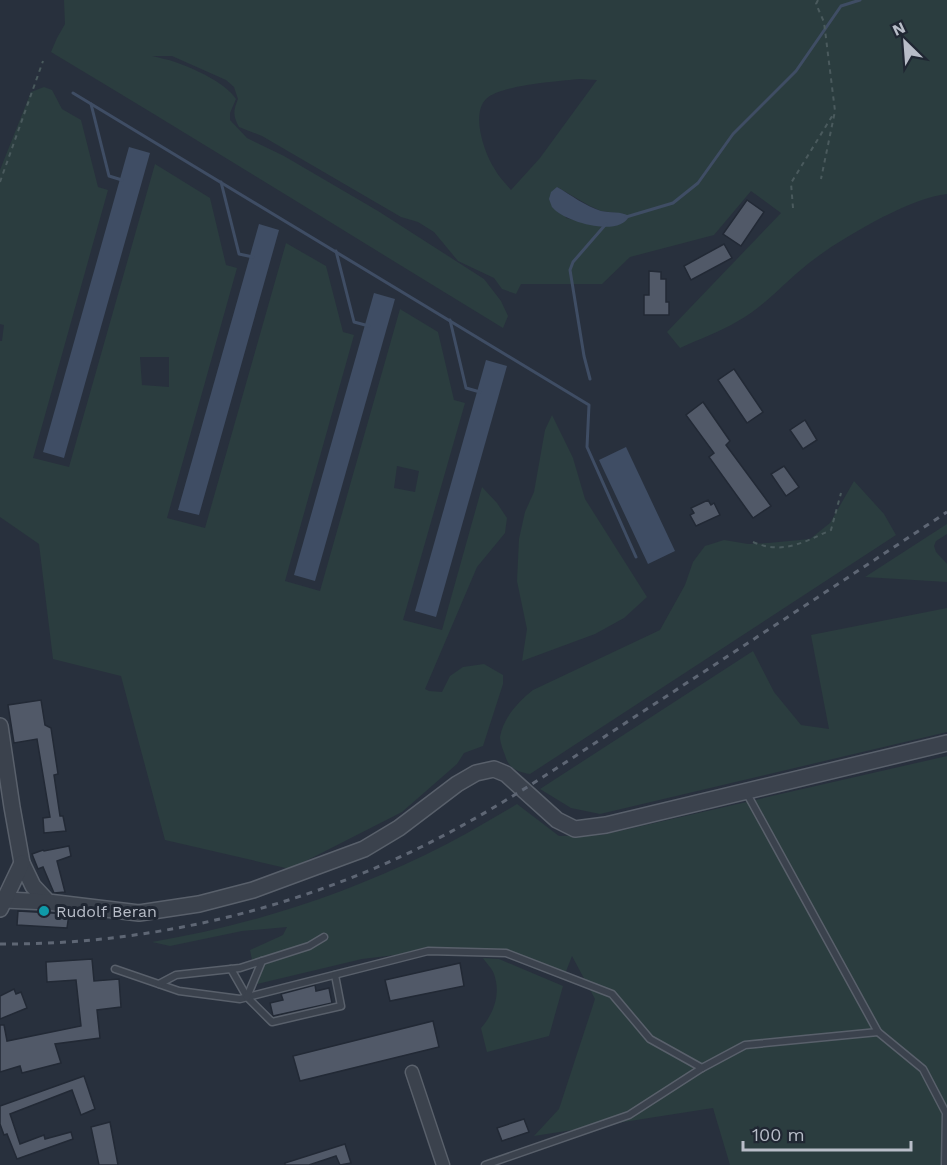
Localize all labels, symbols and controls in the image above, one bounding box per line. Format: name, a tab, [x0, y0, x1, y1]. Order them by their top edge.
north arrow	[875, 12, 935, 72]
text: N	[889, 18, 908, 40]
place label: Rudolf Beran	[56, 902, 157, 921]
marker: Rudolf Beran	[37, 904, 51, 918]
scale bar	[743, 1114, 911, 1152]
text: 100 m	[752, 1124, 805, 1145]

